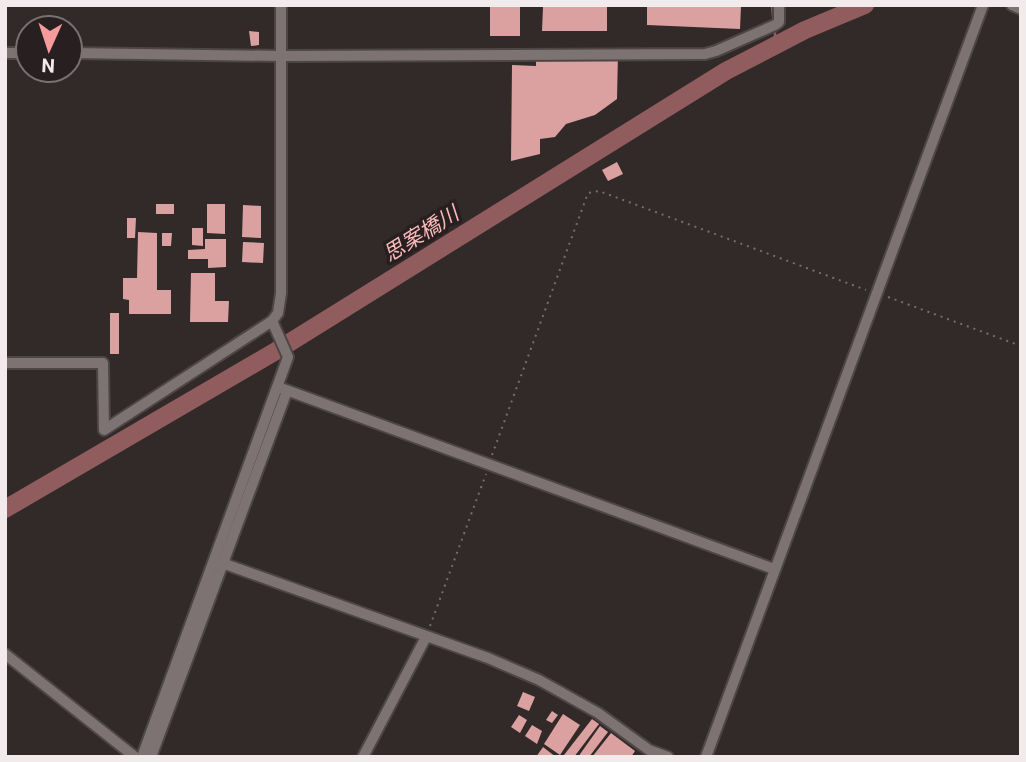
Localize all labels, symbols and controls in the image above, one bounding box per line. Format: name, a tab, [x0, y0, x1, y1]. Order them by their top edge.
north arrow	[14, 14, 84, 84]
text: N	[41, 54, 55, 77]
water label: 思案橋川	[379, 201, 465, 266]

